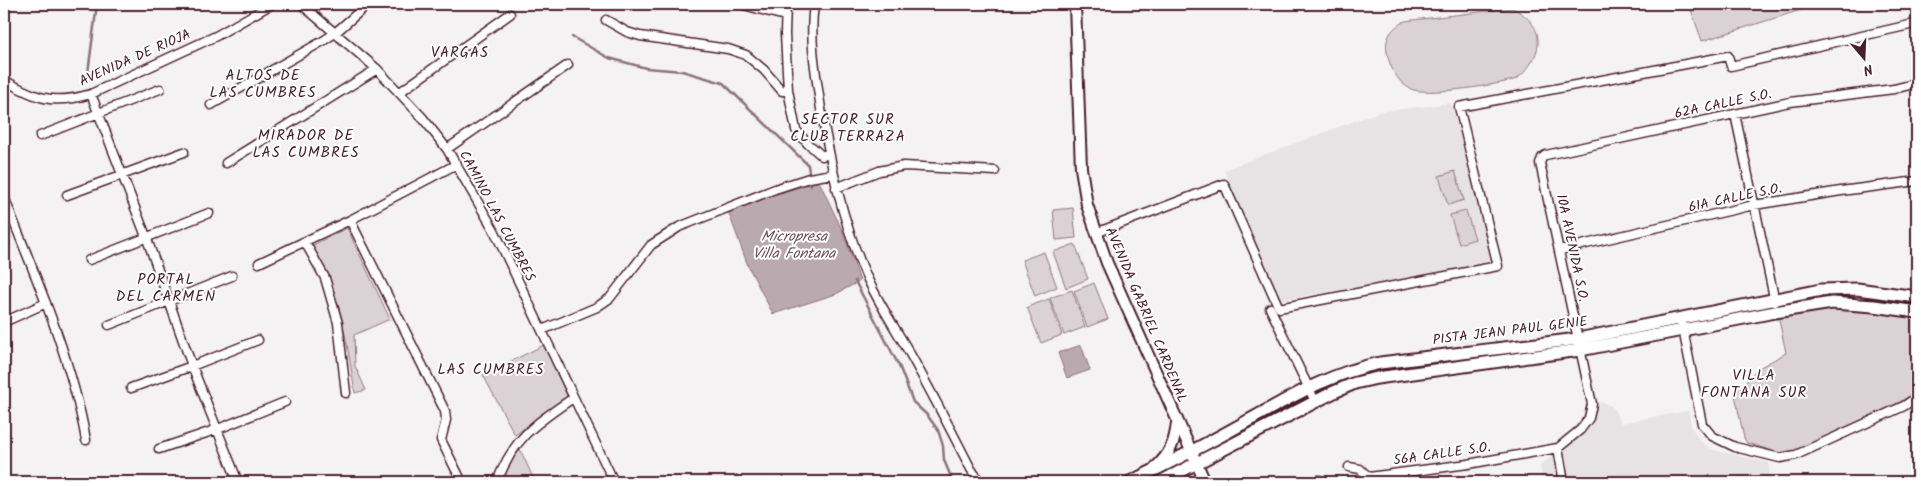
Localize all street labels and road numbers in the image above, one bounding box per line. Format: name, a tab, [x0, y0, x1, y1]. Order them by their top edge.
street label: AVENIDA DE RIOJA	[76, 24, 194, 92]
street label: 62A CALLE S.O.	[1672, 83, 1774, 125]
street label: CAMINO LAS CUMBRES	[453, 147, 541, 286]
street label: 61A CALLE S.O.	[1686, 177, 1784, 219]
street label: 10A AVENIDA S.O.	[1550, 192, 1594, 304]
street label: AVENIDA GABRIEL CARDENAL	[1099, 224, 1193, 406]
street label: PISTA JEAN PAUL GENIE	[1431, 310, 1589, 351]
street label: 56A CALLE S.O.	[1392, 436, 1492, 472]

